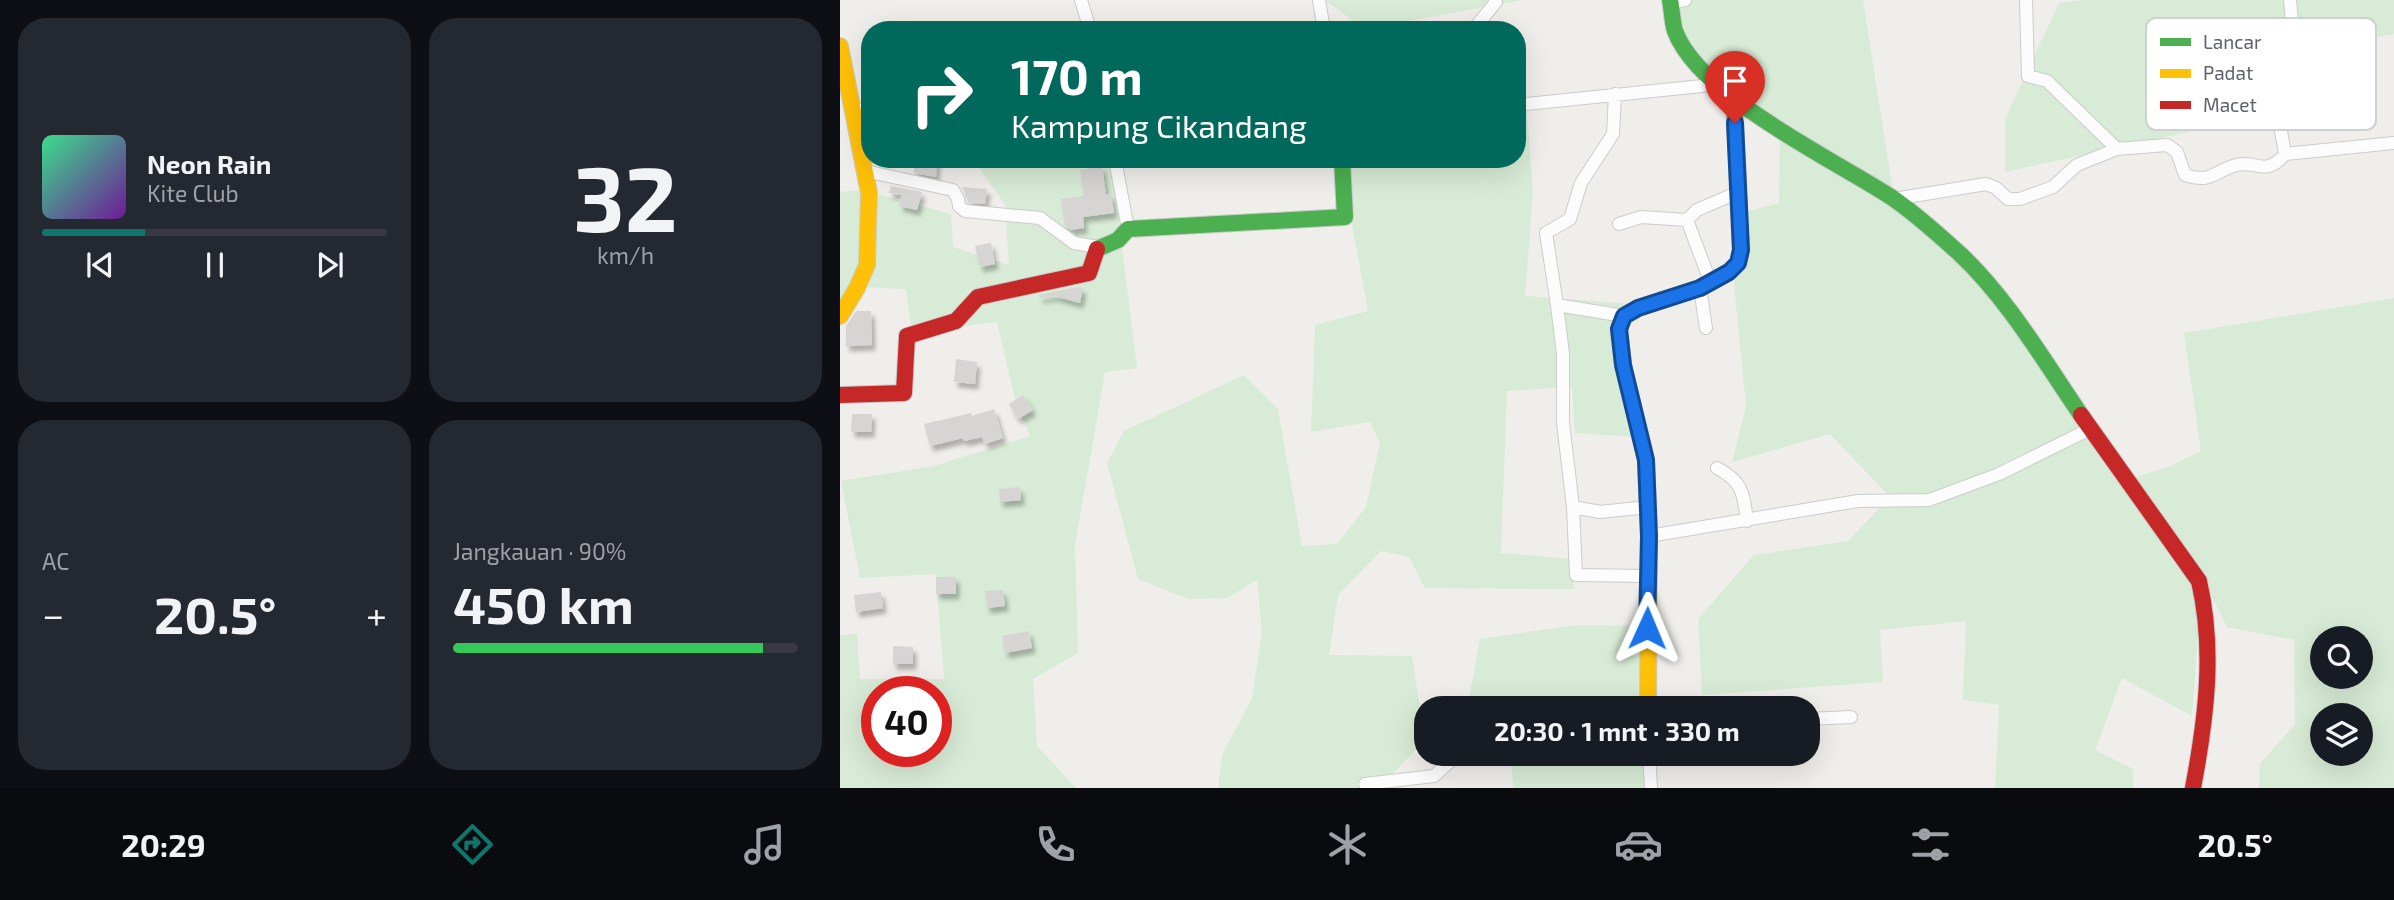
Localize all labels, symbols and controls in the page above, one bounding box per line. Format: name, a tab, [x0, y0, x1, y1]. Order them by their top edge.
legend	[2146, 18, 2376, 130]
text: Lancar	[2203, 30, 2262, 53]
text: 170 m	[1011, 46, 1143, 105]
icon: right	[896, 49, 987, 140]
pin	[1705, 51, 1765, 123]
text: Padat	[2203, 61, 2253, 84]
icon: arrive	[1716, 62, 1754, 100]
text: Macet	[2203, 93, 2257, 116]
text: Kampung Cikandang	[1011, 106, 1307, 144]
text: 32	[573, 141, 678, 250]
text: Neon Rain	[147, 148, 271, 179]
text: Kite Club	[147, 179, 239, 207]
text: km/h	[597, 241, 654, 269]
icon: previous	[81, 246, 119, 284]
icon: pause	[196, 246, 234, 284]
icon: next	[311, 246, 349, 284]
text: Jangkauan · 90%	[453, 537, 626, 565]
text: AC	[42, 547, 69, 575]
text: 450 km	[453, 572, 634, 634]
text: 20.5°	[154, 582, 276, 644]
text: −	[42, 591, 64, 637]
text: +	[366, 591, 387, 637]
position arrow	[1610, 591, 1684, 665]
map controls	[2310, 626, 2373, 766]
button: search	[2310, 626, 2373, 689]
speed limit sign: 40	[861, 676, 952, 767]
button: layers	[2310, 703, 2373, 766]
text: 20:30 · 1 mnt · 330 m	[1494, 715, 1740, 746]
icon: directions	[448, 820, 497, 869]
icon: music	[740, 820, 789, 869]
icon: phone	[1031, 820, 1080, 869]
icon: climate	[1323, 820, 1372, 869]
icon: car	[1614, 820, 1663, 869]
icon: filters	[1906, 820, 1955, 869]
text: 20:29	[121, 825, 206, 863]
text: 20.5°	[2197, 825, 2273, 863]

